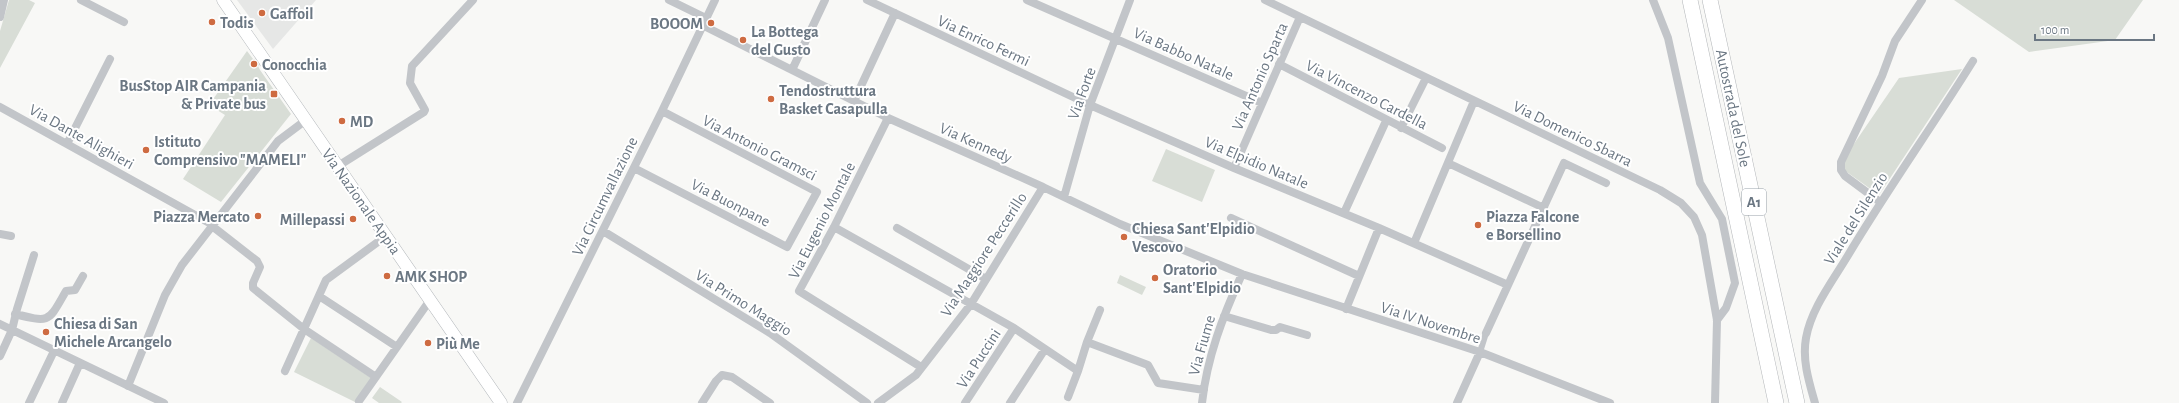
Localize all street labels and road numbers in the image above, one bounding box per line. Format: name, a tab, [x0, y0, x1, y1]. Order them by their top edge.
street label: Via Enrico Fermi	[935, 13, 1032, 69]
street label: Via Antonio Sparta	[1229, 20, 1291, 133]
street label: Via Babbo Natale	[1131, 25, 1236, 83]
street label: Autostrada del Sole	[1713, 48, 1753, 169]
street label: Via Vincenzo Cardella	[1303, 57, 1430, 133]
street label: Via Forte	[1065, 65, 1099, 122]
street label: Via Domenico Sbarra	[1510, 98, 1635, 170]
street label: Via Dante Alighieri	[26, 101, 137, 172]
street label: Via Antonio Gramsci	[700, 112, 819, 184]
street label: Via Kennedy	[937, 120, 1014, 167]
street label: Via Elpidio Natale	[1202, 134, 1311, 192]
street label: Via Circumvallazione	[569, 135, 641, 258]
street label: Via Nazionale Appia	[319, 146, 404, 257]
street label: Via Eugenio Montale	[786, 160, 858, 281]
street label: Viale del Silenzio	[1821, 169, 1891, 268]
street label: Via Buonpane	[688, 176, 773, 230]
street label: Via Maggiore Peccerillo	[938, 189, 1030, 320]
road number: A1	[1742, 189, 1766, 215]
street label: Via Primo Maggio	[692, 267, 795, 339]
street label: Via IV Novembre	[1379, 299, 1483, 347]
street label: Via Fiume	[1186, 313, 1218, 377]
street label: Via Puccini	[954, 326, 1004, 391]

